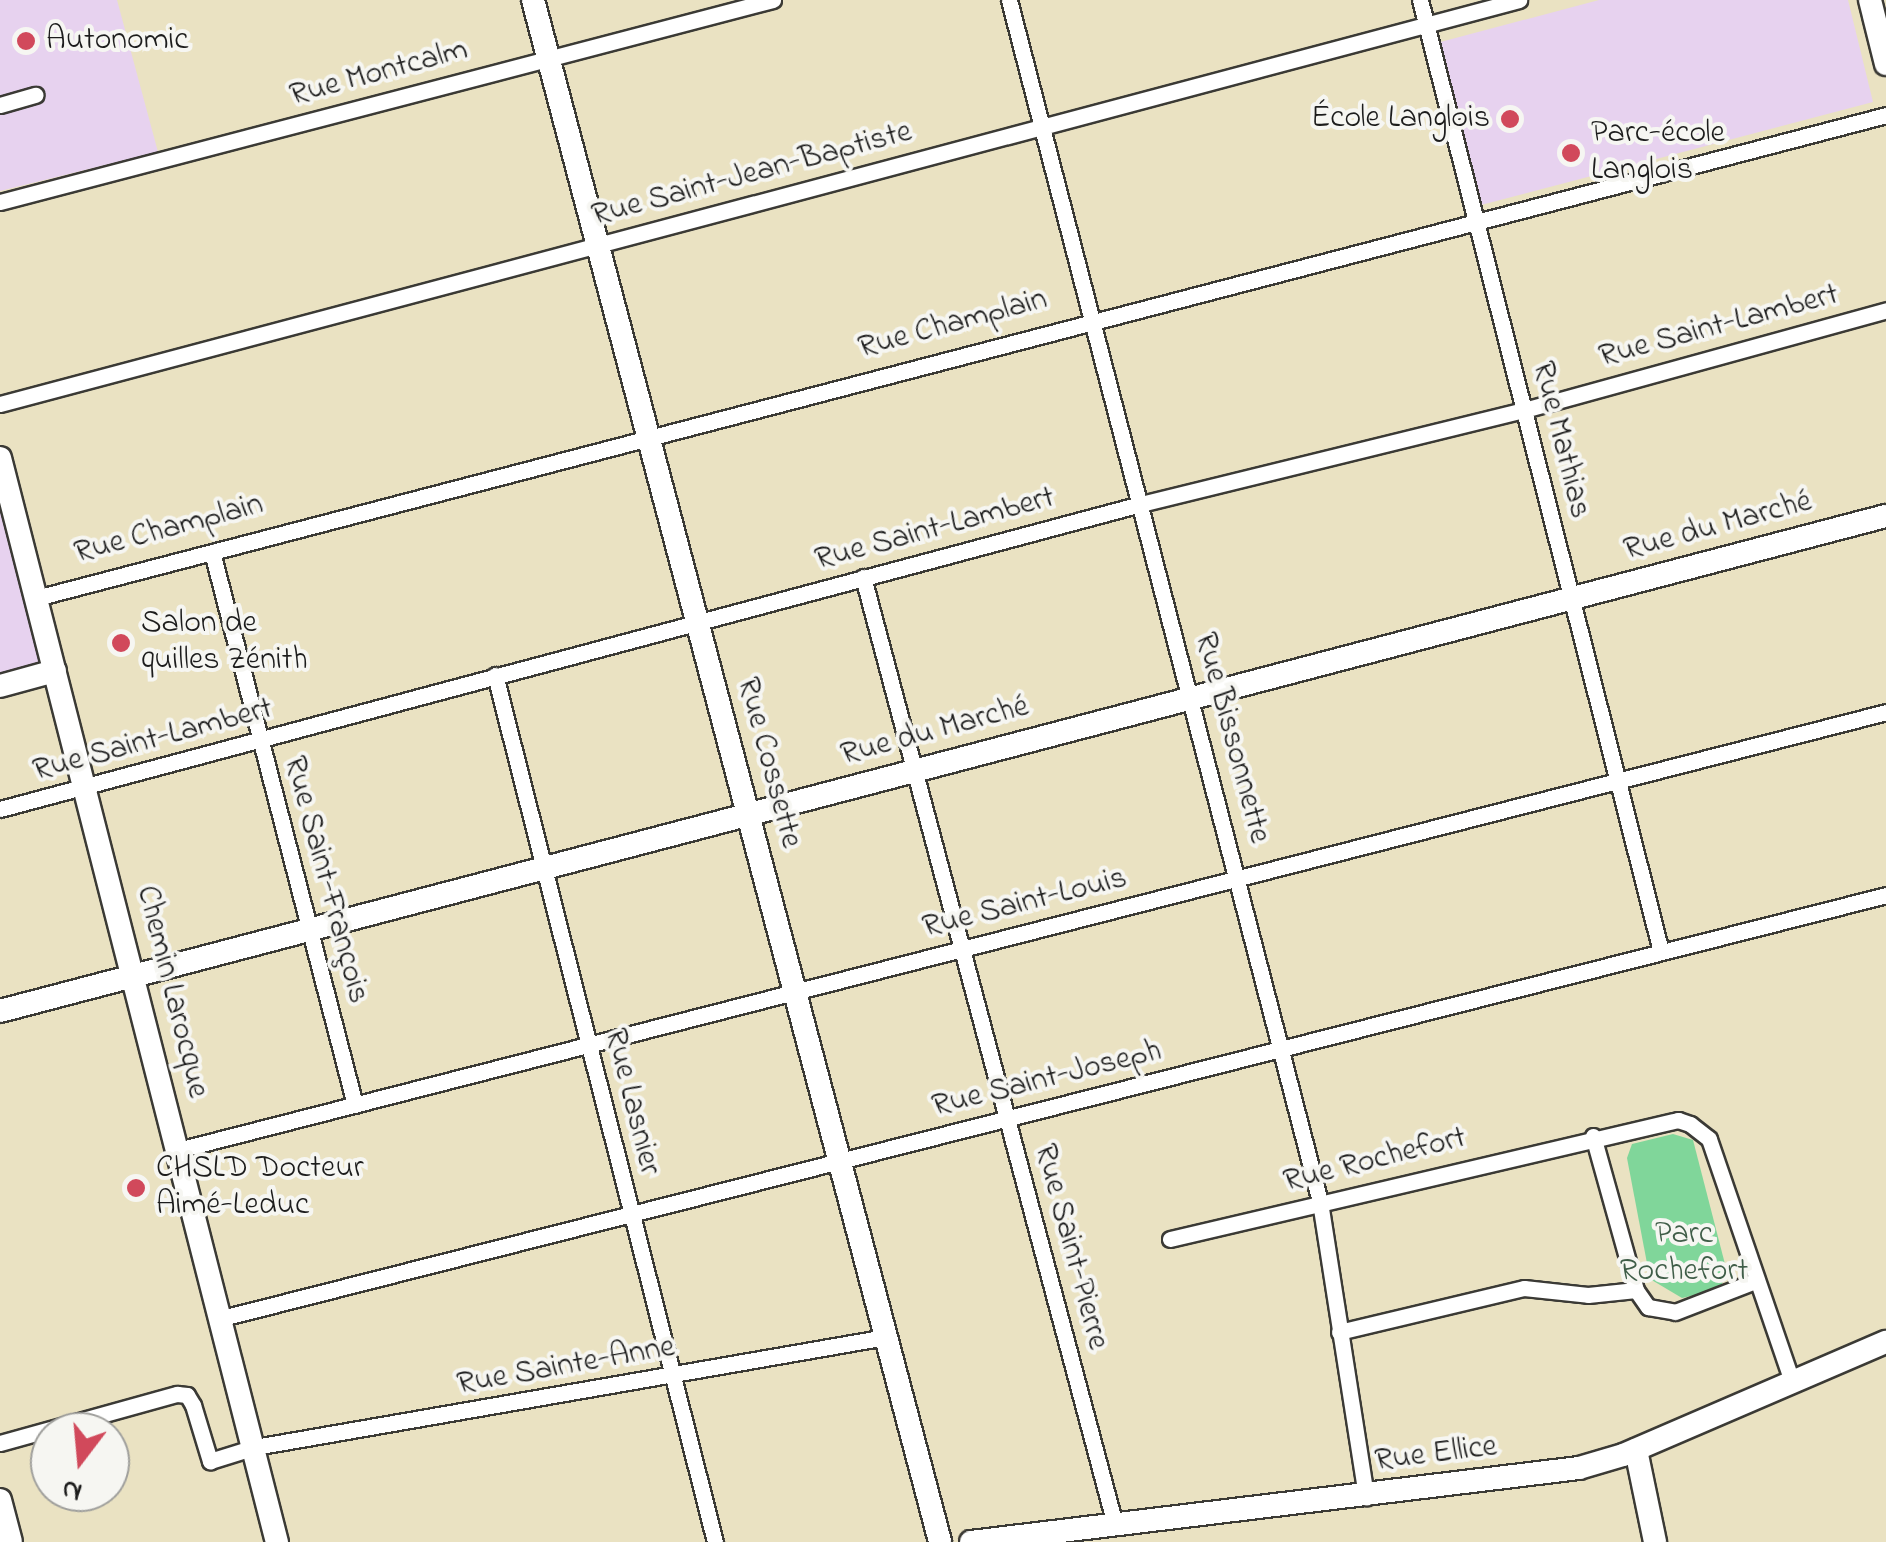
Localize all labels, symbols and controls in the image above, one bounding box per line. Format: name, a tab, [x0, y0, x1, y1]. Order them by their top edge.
place label: Autonomic	[46, 22, 189, 60]
marker: Autonomic	[15, 30, 37, 52]
street label: Rue Montcalm	[286, 32, 472, 116]
place label: École Langlois	[1311, 100, 1490, 138]
marker: École Langlois	[1499, 108, 1521, 130]
street label: Rue Saint-Jean-Baptiste	[588, 114, 916, 236]
place label: Parc-école Langlois	[1591, 116, 1725, 191]
marker: Parc-école Langlois	[1560, 142, 1582, 164]
street label: Rue Saint-Lambert	[1595, 277, 1843, 377]
street label: Rue Champlain	[854, 281, 1052, 369]
street label: Rue Mathias	[1522, 358, 1598, 522]
street label: Rue Saint-Lambert	[811, 480, 1059, 580]
street label: Rue du Marché	[1620, 484, 1816, 570]
street label: Rue Champlain	[70, 486, 268, 574]
place label: Salon de quilles Zénith	[141, 606, 308, 681]
street label: Rue Bissonnette	[1184, 628, 1278, 848]
marker: Salon de quilles Zénith	[110, 632, 132, 654]
street label: Rue Cossette	[727, 673, 809, 853]
street label: Rue du Marché	[837, 689, 1033, 775]
street label: Rue Saint-Lambert	[29, 691, 277, 791]
street label: Rue Saint-François	[274, 752, 376, 1008]
street label: Rue Saint-Louis	[919, 860, 1131, 948]
street label: Chemin Larocque	[126, 882, 216, 1102]
street label: Rue Lasnier	[594, 1025, 668, 1179]
street label: Rue Saint-Joseph	[928, 1033, 1166, 1127]
street label: Rue Rochefort	[1280, 1120, 1470, 1202]
street label: Rue Saint-Pierre	[1024, 1140, 1116, 1354]
place label: CHSLD Docteur Aimé-Leduc	[156, 1151, 364, 1226]
marker: CHSLD Docteur Aimé-Leduc	[125, 1177, 147, 1199]
park label: Parc Rochefort	[1620, 1217, 1748, 1292]
street label: Rue Sainte-Anne	[454, 1329, 678, 1405]
north arrow	[30, 1412, 130, 1512]
street label: Rue Ellice	[1373, 1428, 1499, 1482]
text: N	[57, 1467, 87, 1512]

